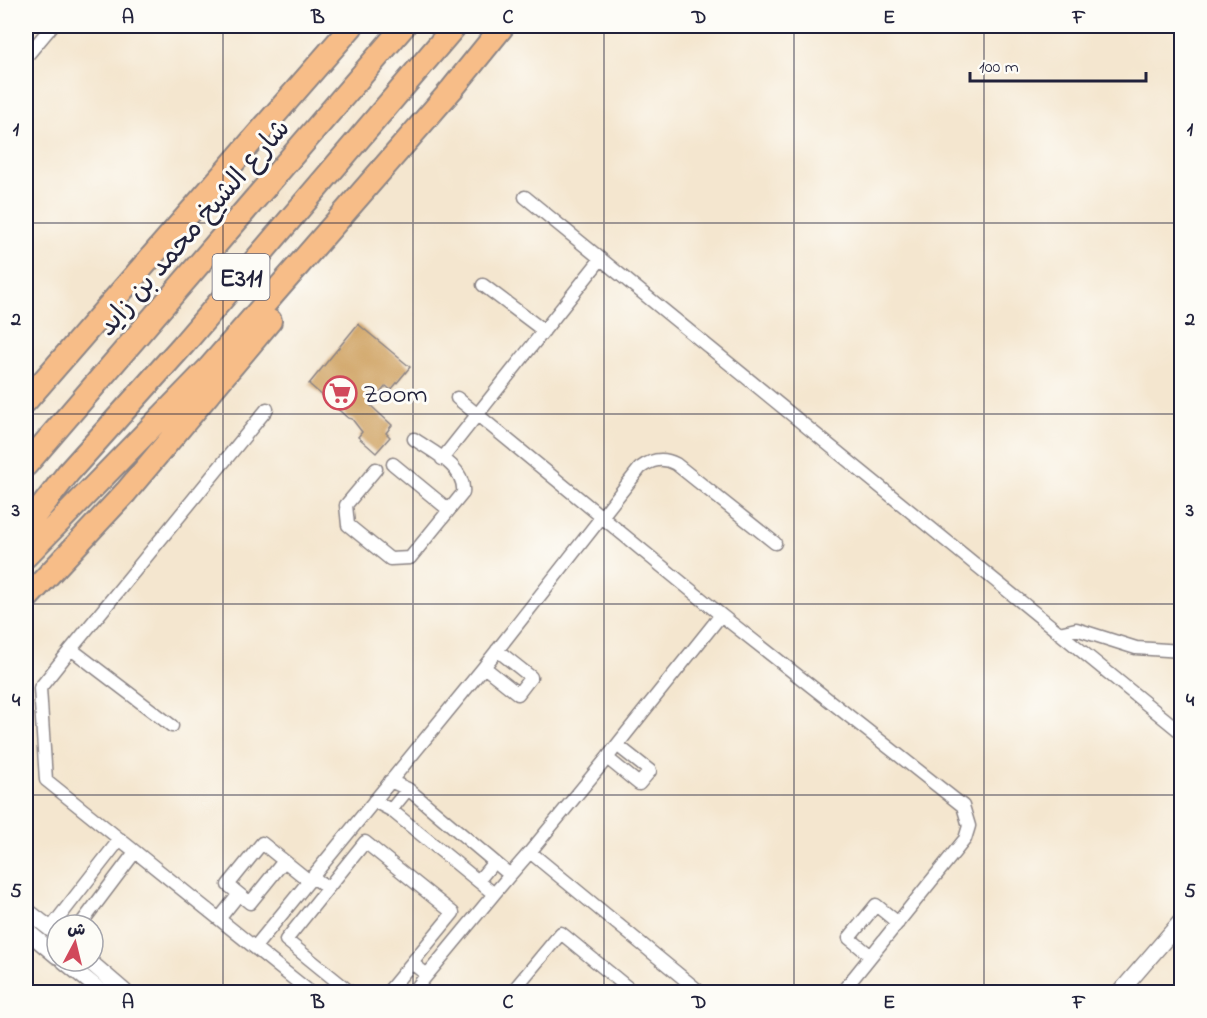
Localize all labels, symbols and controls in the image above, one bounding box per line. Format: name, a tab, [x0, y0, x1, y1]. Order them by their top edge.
text: A	[122, 4, 134, 33]
text: B	[310, 4, 325, 33]
text: C	[503, 4, 514, 33]
text: D	[691, 4, 706, 33]
text: E	[883, 4, 895, 33]
text: F	[1072, 4, 1086, 33]
scale bar	[970, 45, 1146, 83]
text: 100 m	[979, 55, 1019, 81]
street label: شارع الشيخ محمد بن زايد	[89, 111, 300, 346]
text: 1	[13, 116, 20, 145]
text: 1	[1187, 116, 1194, 145]
road number: E311	[212, 254, 270, 300]
text: 2	[10, 306, 21, 335]
text: 2	[1184, 306, 1195, 335]
supermarket icon: Zoom	[322, 375, 358, 411]
place label: Zoom	[363, 376, 427, 415]
text: 3	[11, 497, 20, 526]
text: 3	[1185, 497, 1194, 526]
text: 4	[12, 687, 21, 716]
text: 4	[1186, 687, 1195, 716]
text: 5	[10, 878, 22, 907]
text: 5	[1184, 878, 1196, 907]
north arrow	[45, 913, 105, 973]
text: ش	[66, 917, 87, 943]
text: A	[122, 989, 134, 1018]
text: B	[310, 989, 325, 1018]
text: C	[503, 989, 514, 1018]
text: D	[691, 989, 706, 1018]
text: E	[883, 989, 895, 1018]
text: F	[1072, 989, 1086, 1018]

